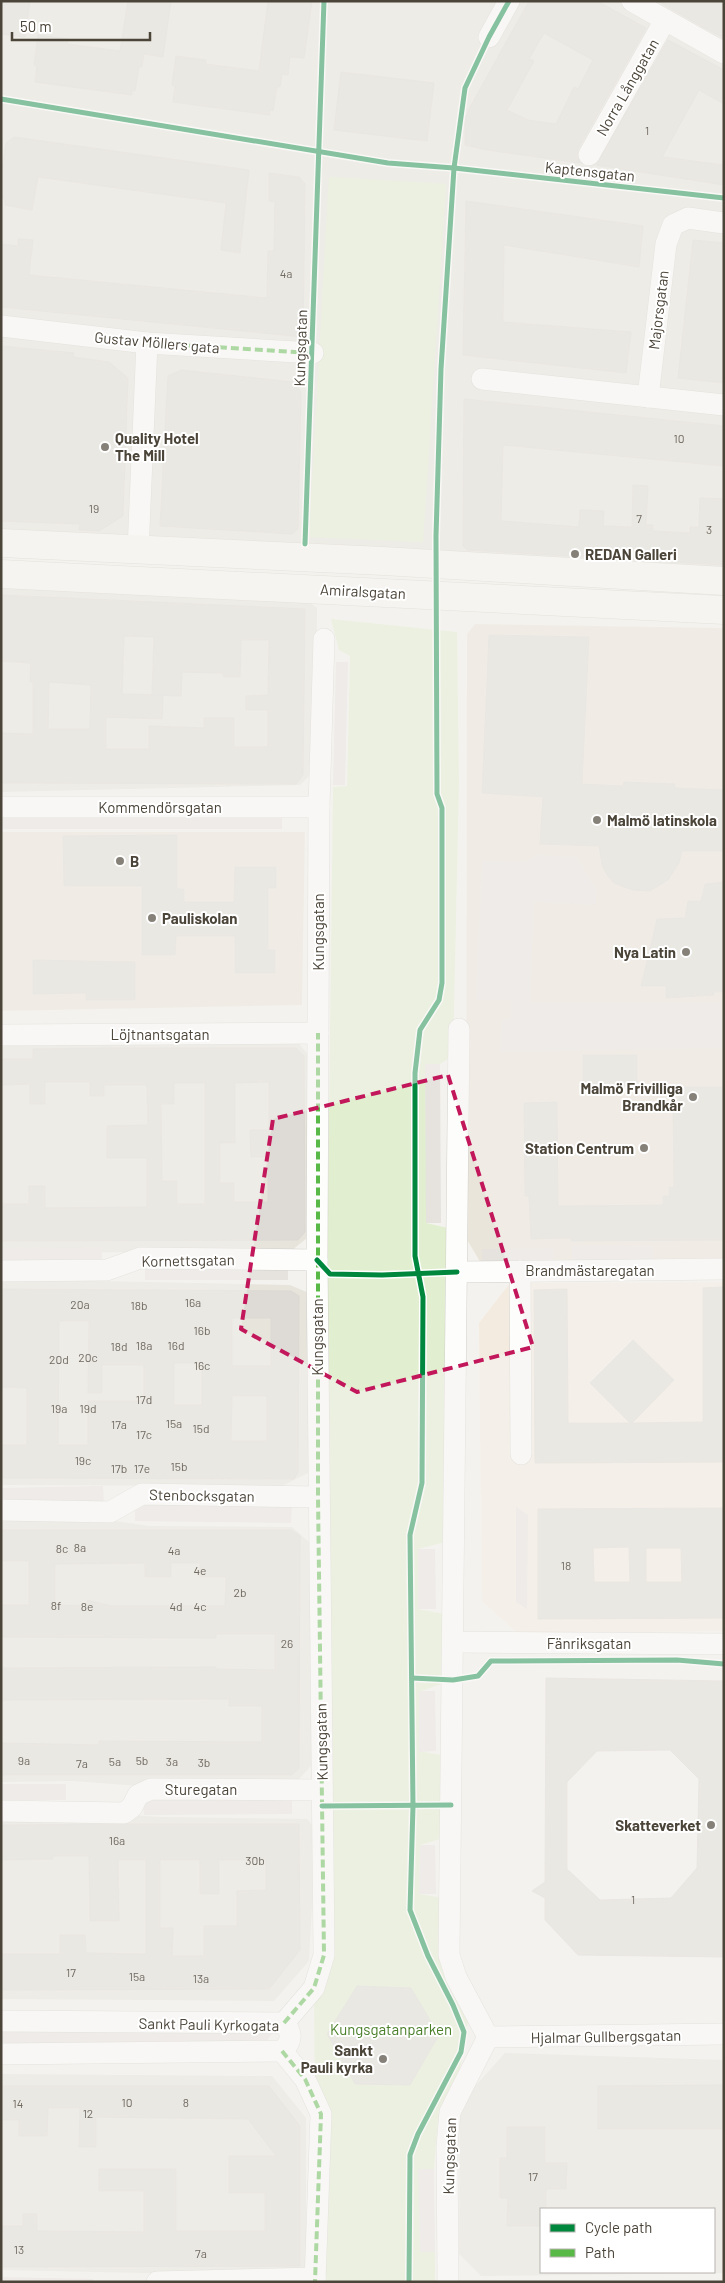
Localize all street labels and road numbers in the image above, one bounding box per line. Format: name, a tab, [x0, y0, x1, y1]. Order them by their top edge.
street label: Norra Långgatan	[592, 35, 662, 139]
street label: Kaptensgatan	[544, 157, 636, 185]
street label: Majorsgatan	[644, 269, 672, 351]
street label: Kungsgatan	[290, 309, 310, 387]
street label: Gustav Möllers gata	[94, 328, 220, 356]
street label: Amiralsgatan	[320, 580, 406, 602]
street label: Kommendörsgatan	[98, 798, 222, 816]
street label: Kungsgatan	[309, 893, 327, 971]
street label: Löjtnantsgatan	[110, 1025, 210, 1043]
street label: Kornettsgatan	[141, 1250, 235, 1270]
street label: Brandmästaregatan	[525, 1261, 655, 1279]
street label: Kungsgatan	[308, 1298, 326, 1376]
street label: Stenbocksgatan	[149, 1485, 255, 1505]
street label: Fänriksgatan	[547, 1634, 631, 1652]
street label: Kungsgatan	[311, 1703, 331, 1781]
street label: Sturegatan	[165, 1780, 237, 1798]
street label: Sankt Pauli Kyrkogata	[139, 2014, 279, 2034]
street label: Hjalmar Gullbergsgatan	[531, 2026, 681, 2046]
street label: Kungsgatan	[439, 2117, 459, 2195]

